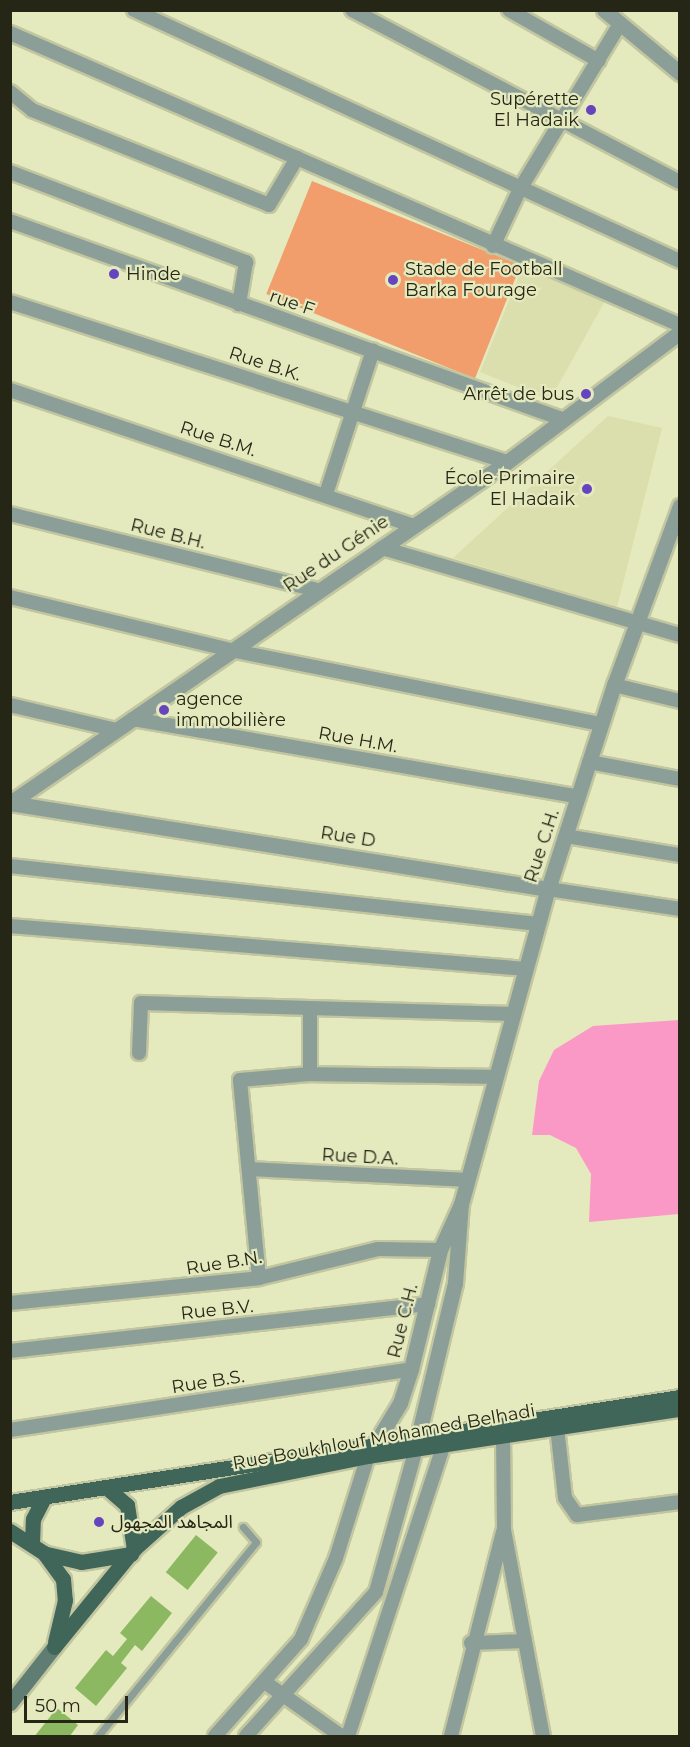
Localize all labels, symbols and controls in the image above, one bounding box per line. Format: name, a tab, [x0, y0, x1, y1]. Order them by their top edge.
place label: Supérette El Hadaik	[490, 89, 579, 132]
marker: Supérette El Hadaik	[584, 103, 598, 117]
place label: Stade de Football Barka Fourage	[405, 259, 563, 302]
place label: Hinde	[126, 263, 181, 285]
marker: Hinde	[107, 267, 121, 281]
marker: Stade de Football Barka Fourage	[386, 273, 400, 287]
street label: rue F	[267, 285, 317, 321]
street label: Rue B.K.	[226, 342, 304, 386]
place label: Arrêt de bus	[463, 383, 574, 405]
marker: Arrêt de bus	[579, 387, 593, 401]
street label: Rue B.M.	[177, 417, 259, 461]
place label: École Primaire El Hadaik	[445, 468, 575, 510]
marker: École Primaire El Hadaik	[580, 482, 594, 496]
street label: Rue du Génie	[279, 511, 393, 597]
street label: Rue B.H.	[128, 514, 208, 554]
place label: agence immobilière	[176, 689, 286, 732]
marker: agence immobilière	[157, 703, 171, 717]
street label: Rue H.M.	[317, 722, 399, 758]
street label: Rue C.H.	[520, 807, 564, 885]
street label: Rue D	[319, 822, 377, 852]
street label: Rue D.A.	[321, 1144, 399, 1170]
street label: Rue B.N.	[185, 1246, 263, 1280]
street label: Rue C.H.	[383, 1282, 423, 1360]
street label: Rue B.V.	[179, 1295, 255, 1325]
street label: Rue B.S.	[170, 1366, 246, 1398]
street label: Rue Boukhlouf Mohamed Belhadi	[231, 1400, 537, 1474]
place label: المجاهد المجهول	[111, 1511, 233, 1533]
marker: المجاهد المجهول	[92, 1515, 106, 1529]
scale bar	[27, 1684, 130, 1722]
text: 50 m	[35, 1695, 81, 1717]

